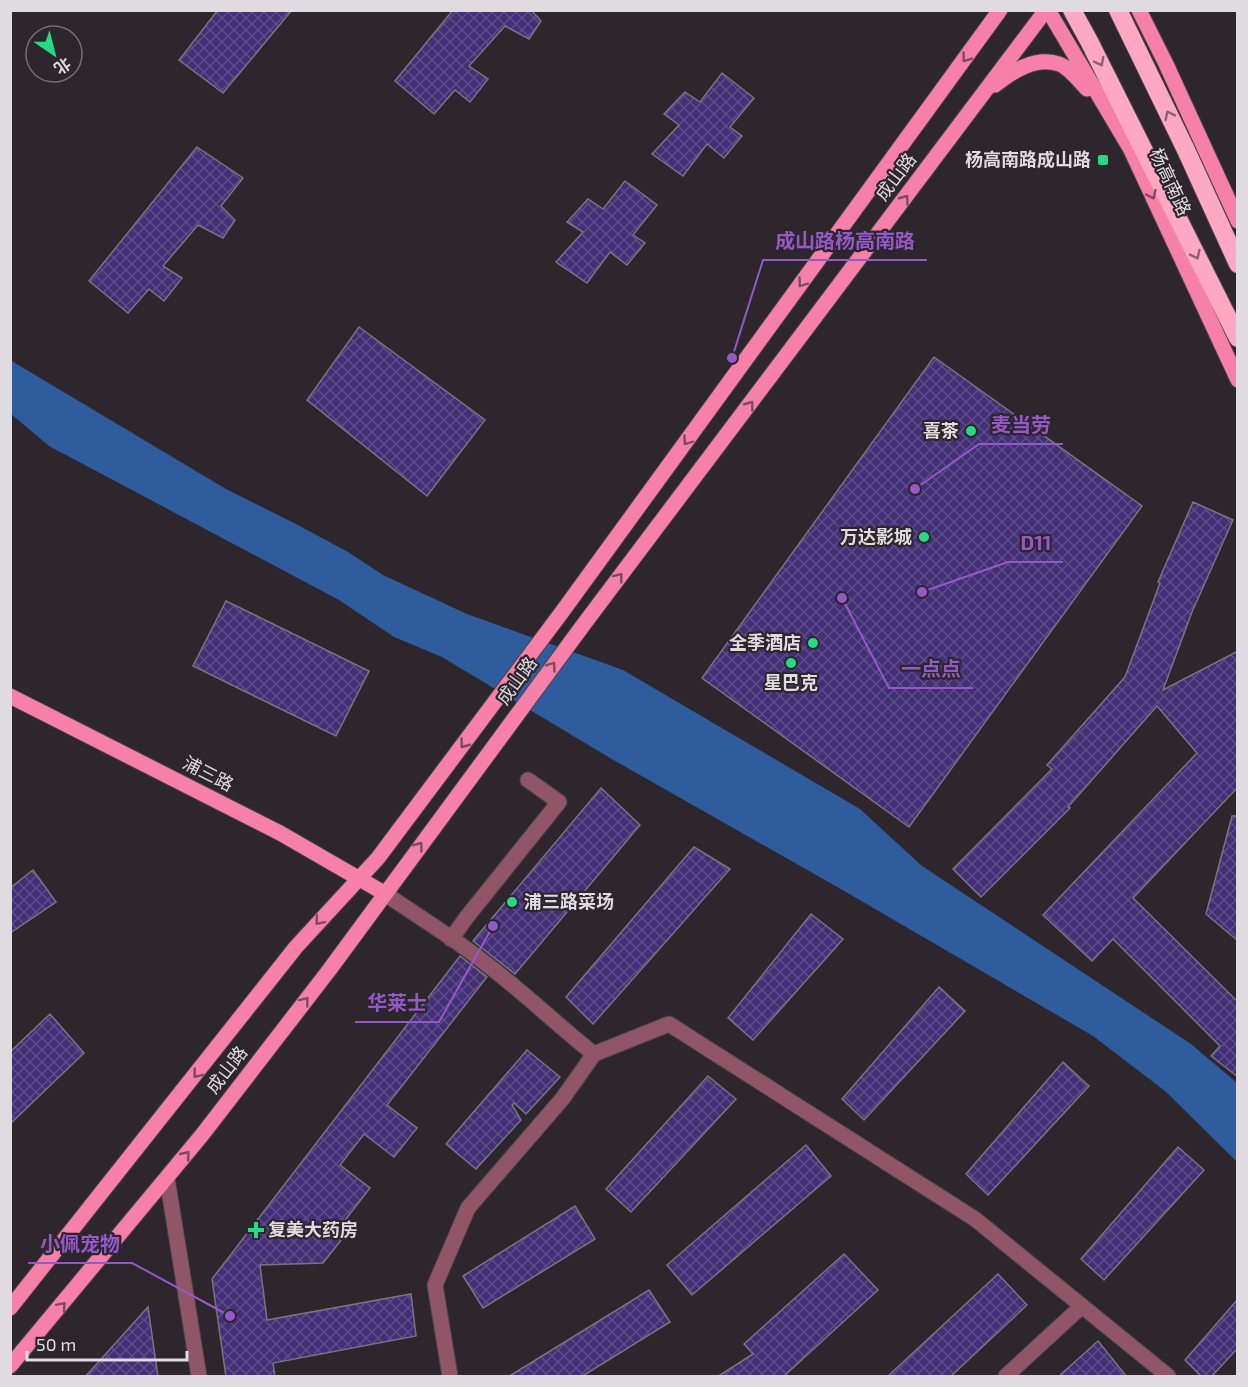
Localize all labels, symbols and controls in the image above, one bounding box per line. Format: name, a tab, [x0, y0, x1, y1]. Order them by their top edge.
north arrow	[24, 24, 84, 84]
one-way arrow	[962, 51, 973, 62]
text: 北	[51, 54, 75, 79]
one-way arrow	[1092, 55, 1104, 66]
one-way arrow	[1165, 110, 1177, 121]
street label: 杨高南路	[1146, 144, 1196, 219]
street label: 成山路	[870, 148, 920, 205]
place label: 杨高南路成山路	[965, 148, 1091, 170]
marker: 杨高南路成山路	[1096, 153, 1110, 167]
one-way arrow	[1145, 189, 1157, 200]
one-way arrow	[897, 194, 908, 205]
callout: 成山路杨高南路	[763, 222, 927, 260]
text: 成山路杨高南路	[775, 228, 915, 252]
one-way arrow	[1189, 249, 1201, 260]
one-way arrow	[798, 277, 809, 288]
one-way arrow	[742, 400, 753, 411]
callout: 麦当劳	[979, 406, 1063, 444]
text: 麦当劳	[991, 412, 1051, 436]
place label: 喜茶	[923, 419, 959, 441]
marker: 喜茶	[964, 424, 978, 438]
one-way arrow	[683, 434, 694, 445]
callout: D11	[1008, 524, 1063, 562]
place label: 万达影城	[840, 525, 912, 547]
marker: 万达影城	[917, 530, 931, 544]
text: D11	[1021, 530, 1051, 554]
one-way arrow	[612, 573, 623, 584]
place label: 全季酒店	[729, 631, 801, 653]
marker: 全季酒店	[806, 636, 820, 650]
callout: 一点点	[889, 650, 973, 688]
street label: 成山路	[491, 652, 541, 709]
marker: 星巴克	[784, 656, 798, 670]
text: 一点点	[901, 656, 961, 680]
one-way arrow	[545, 662, 556, 673]
place label: 星巴克	[764, 671, 818, 693]
one-way arrow	[460, 737, 471, 748]
street label: 浦三路	[179, 751, 238, 795]
one-way arrow	[412, 842, 423, 853]
place label: 浦三路菜场	[524, 890, 614, 912]
marker: 浦三路菜场	[505, 895, 519, 909]
one-way arrow	[315, 914, 326, 925]
callout: 华莱士	[355, 984, 439, 1022]
text: 华莱士	[367, 990, 427, 1014]
one-way arrow	[298, 997, 309, 1008]
street label: 成山路	[201, 1041, 252, 1097]
one-way arrow	[194, 1067, 205, 1078]
one-way arrow	[178, 1151, 189, 1162]
place label: 复美大药房	[268, 1218, 358, 1240]
marker: 复美大药房	[249, 1223, 263, 1237]
callout: 小佩宠物	[28, 1225, 132, 1263]
text: 小佩宠物	[40, 1231, 120, 1255]
one-way arrow	[54, 1302, 65, 1313]
scale bar	[27, 1324, 188, 1362]
text: 50 m	[36, 1333, 76, 1355]

